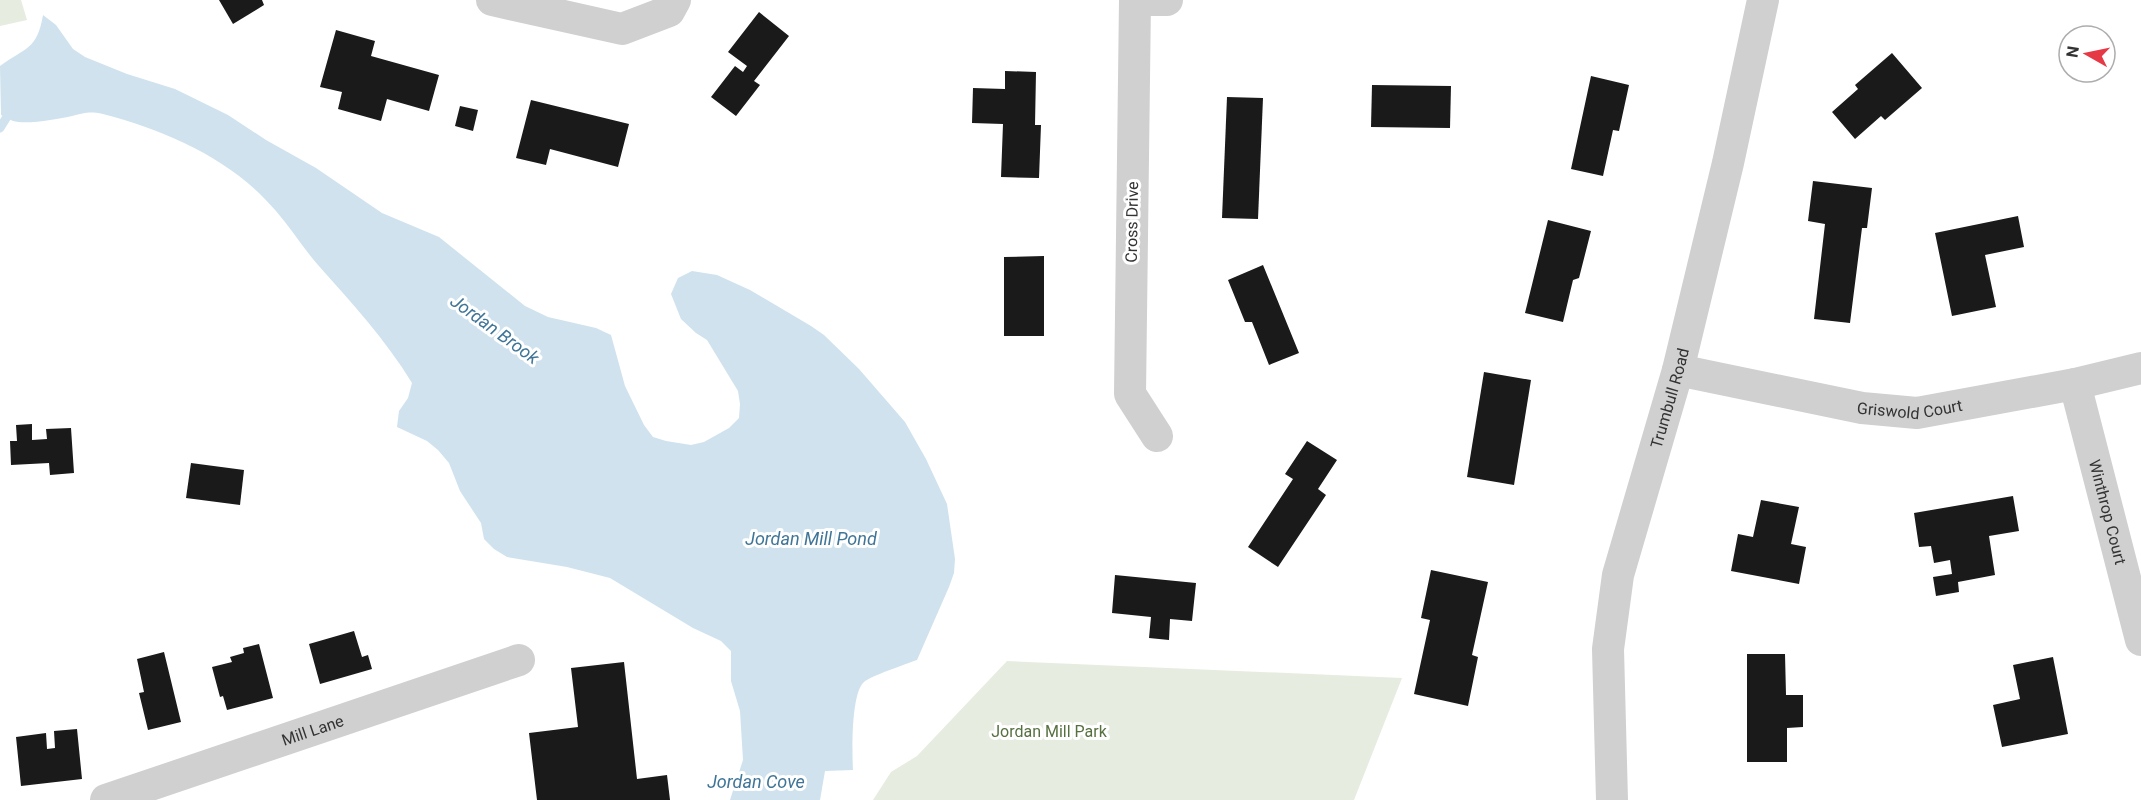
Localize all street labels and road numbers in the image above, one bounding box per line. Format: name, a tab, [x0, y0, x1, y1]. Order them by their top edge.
street label: Cross Drive	[1122, 181, 1142, 263]
street label: Trumbull Road	[1646, 346, 1693, 450]
street label: Griswold Court	[1856, 395, 1964, 423]
street label: Winthrop Court	[2085, 457, 2131, 566]
street label: Mill Lane	[279, 711, 346, 749]

